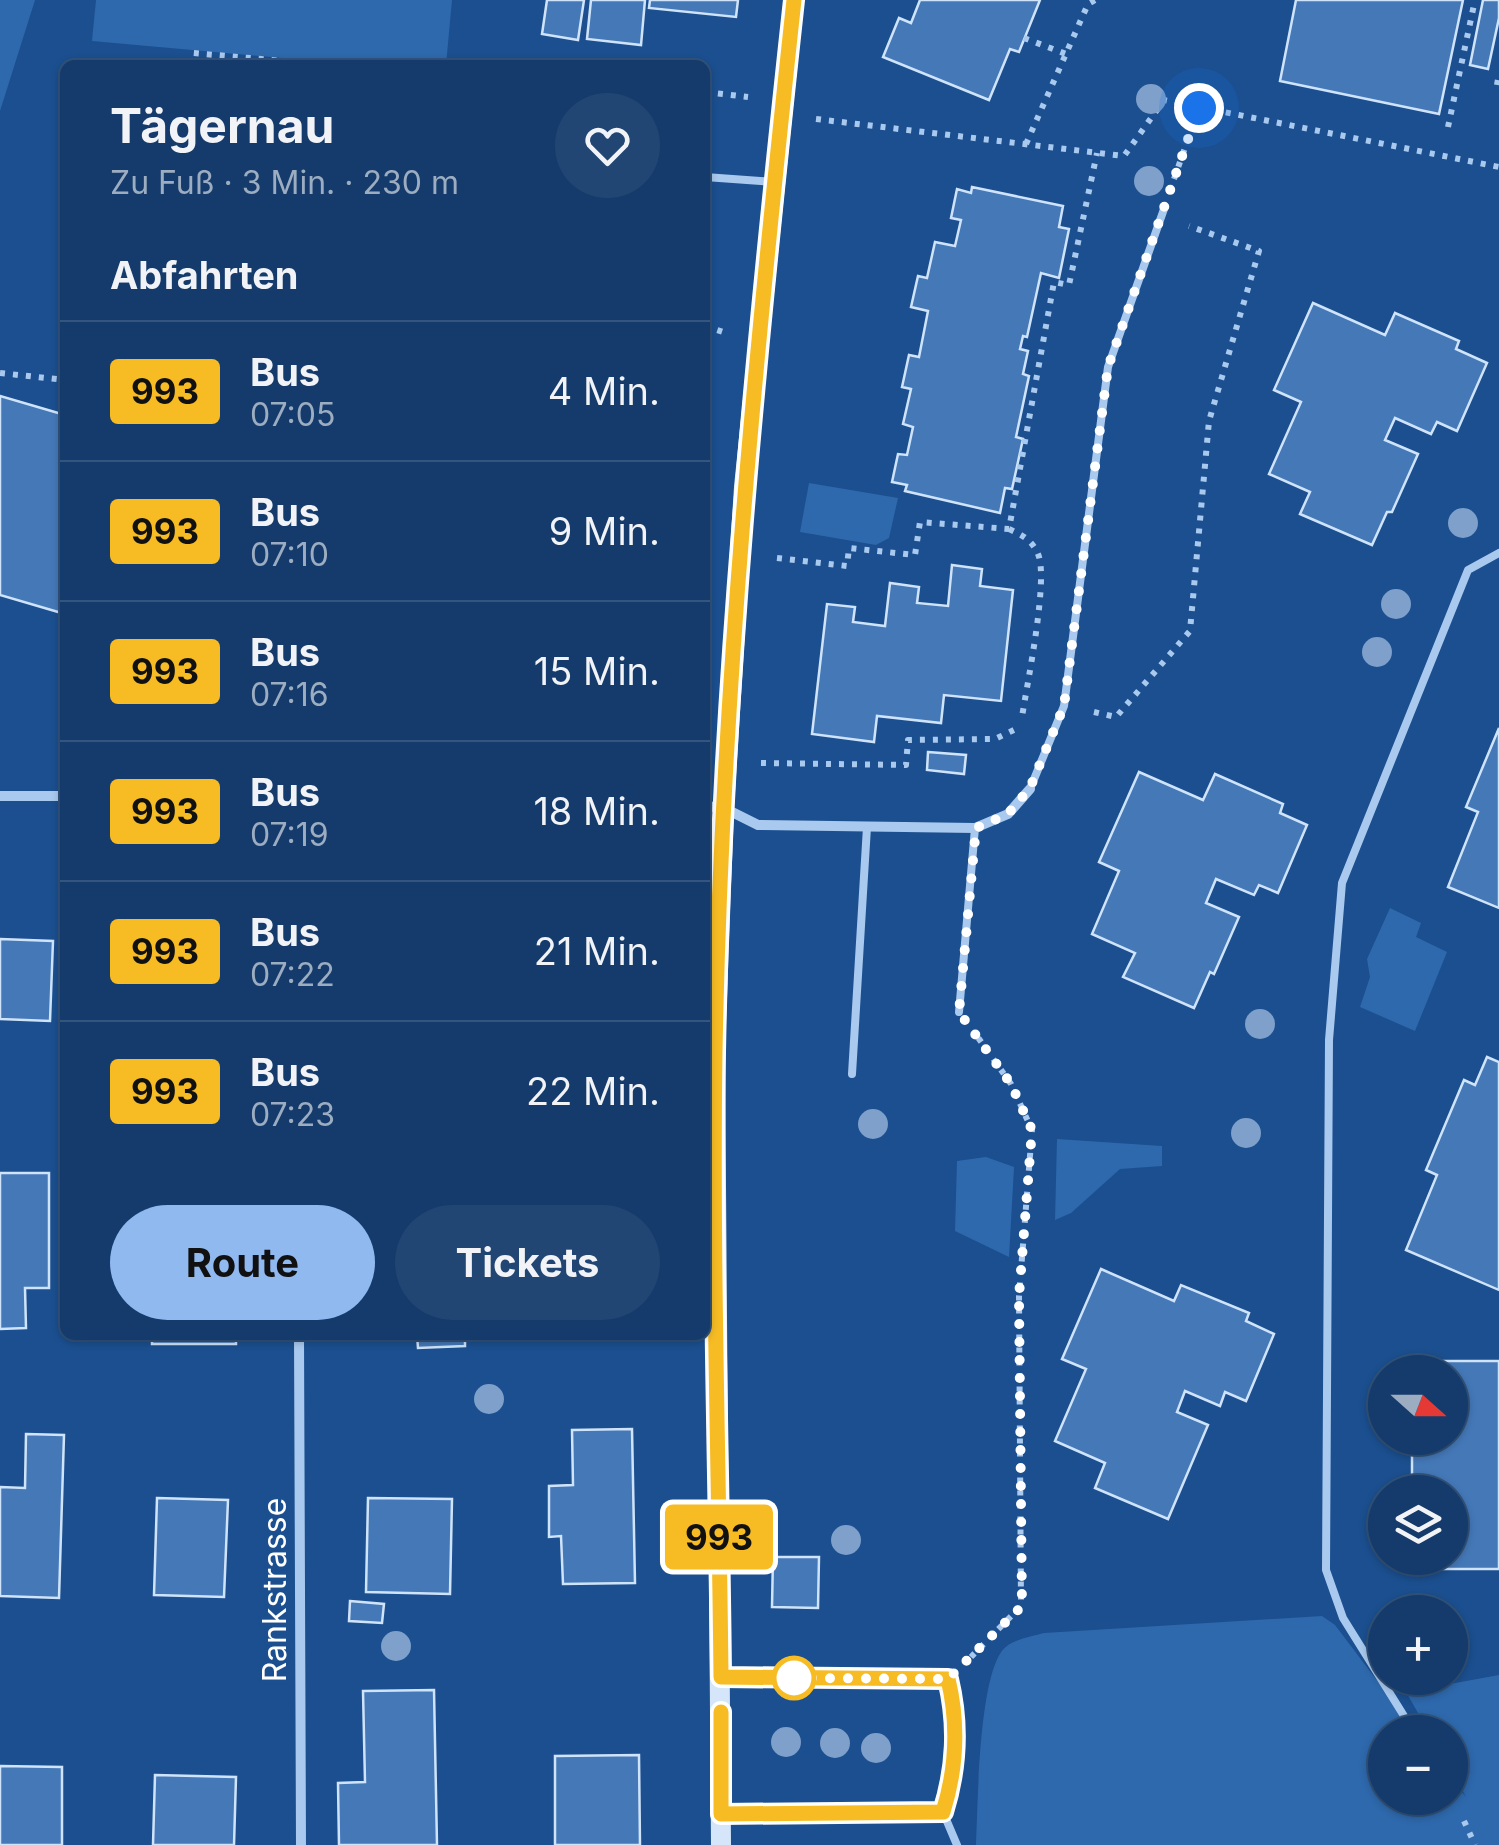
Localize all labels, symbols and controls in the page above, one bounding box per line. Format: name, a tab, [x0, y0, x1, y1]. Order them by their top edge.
your location	[1174, 83, 1224, 133]
button: heart	[555, 93, 660, 198]
text: Tägernau	[110, 96, 334, 155]
text: Zu Fuß · 3 Min. · 230 m	[110, 163, 459, 202]
text: Abfahrten	[110, 252, 298, 298]
text: Bus	[250, 349, 320, 395]
text: 4 Min.	[548, 368, 660, 414]
text: 993	[131, 370, 199, 412]
text: 07:05	[250, 395, 335, 434]
text: Bus	[250, 489, 320, 535]
text: 9 Min.	[549, 508, 660, 554]
text: 993	[131, 510, 199, 552]
text: 07:10	[250, 535, 329, 574]
text: Bus	[250, 629, 320, 675]
text: 15 Min.	[534, 648, 660, 694]
text: 993	[131, 650, 199, 692]
text: 07:16	[250, 675, 329, 714]
text: Bus	[250, 769, 320, 815]
text: 18 Min.	[533, 788, 660, 834]
text: 993	[131, 790, 199, 832]
text: 07:19	[250, 815, 329, 854]
text: Bus	[250, 909, 320, 955]
text: 21 Min.	[534, 928, 660, 974]
text: 993	[131, 930, 199, 972]
text: 07:22	[250, 955, 335, 994]
text: Bus	[250, 1049, 320, 1095]
text: 22 Min.	[526, 1068, 660, 1114]
text: 993	[131, 1070, 199, 1112]
text: 07:23	[250, 1095, 335, 1134]
button: Route	[110, 1205, 375, 1320]
button: Tickets	[395, 1205, 660, 1320]
north arrow	[1368, 1355, 1468, 1455]
map controls	[1368, 1355, 1468, 1815]
button: layers	[1368, 1475, 1468, 1575]
street label: Rankstrasse	[255, 1498, 294, 1682]
line badge: 993	[662, 1504, 776, 1570]
text: 993	[685, 1516, 753, 1558]
button: +	[1368, 1595, 1468, 1695]
unlabelled marker	[773, 1657, 815, 1699]
button: −	[1368, 1715, 1468, 1815]

